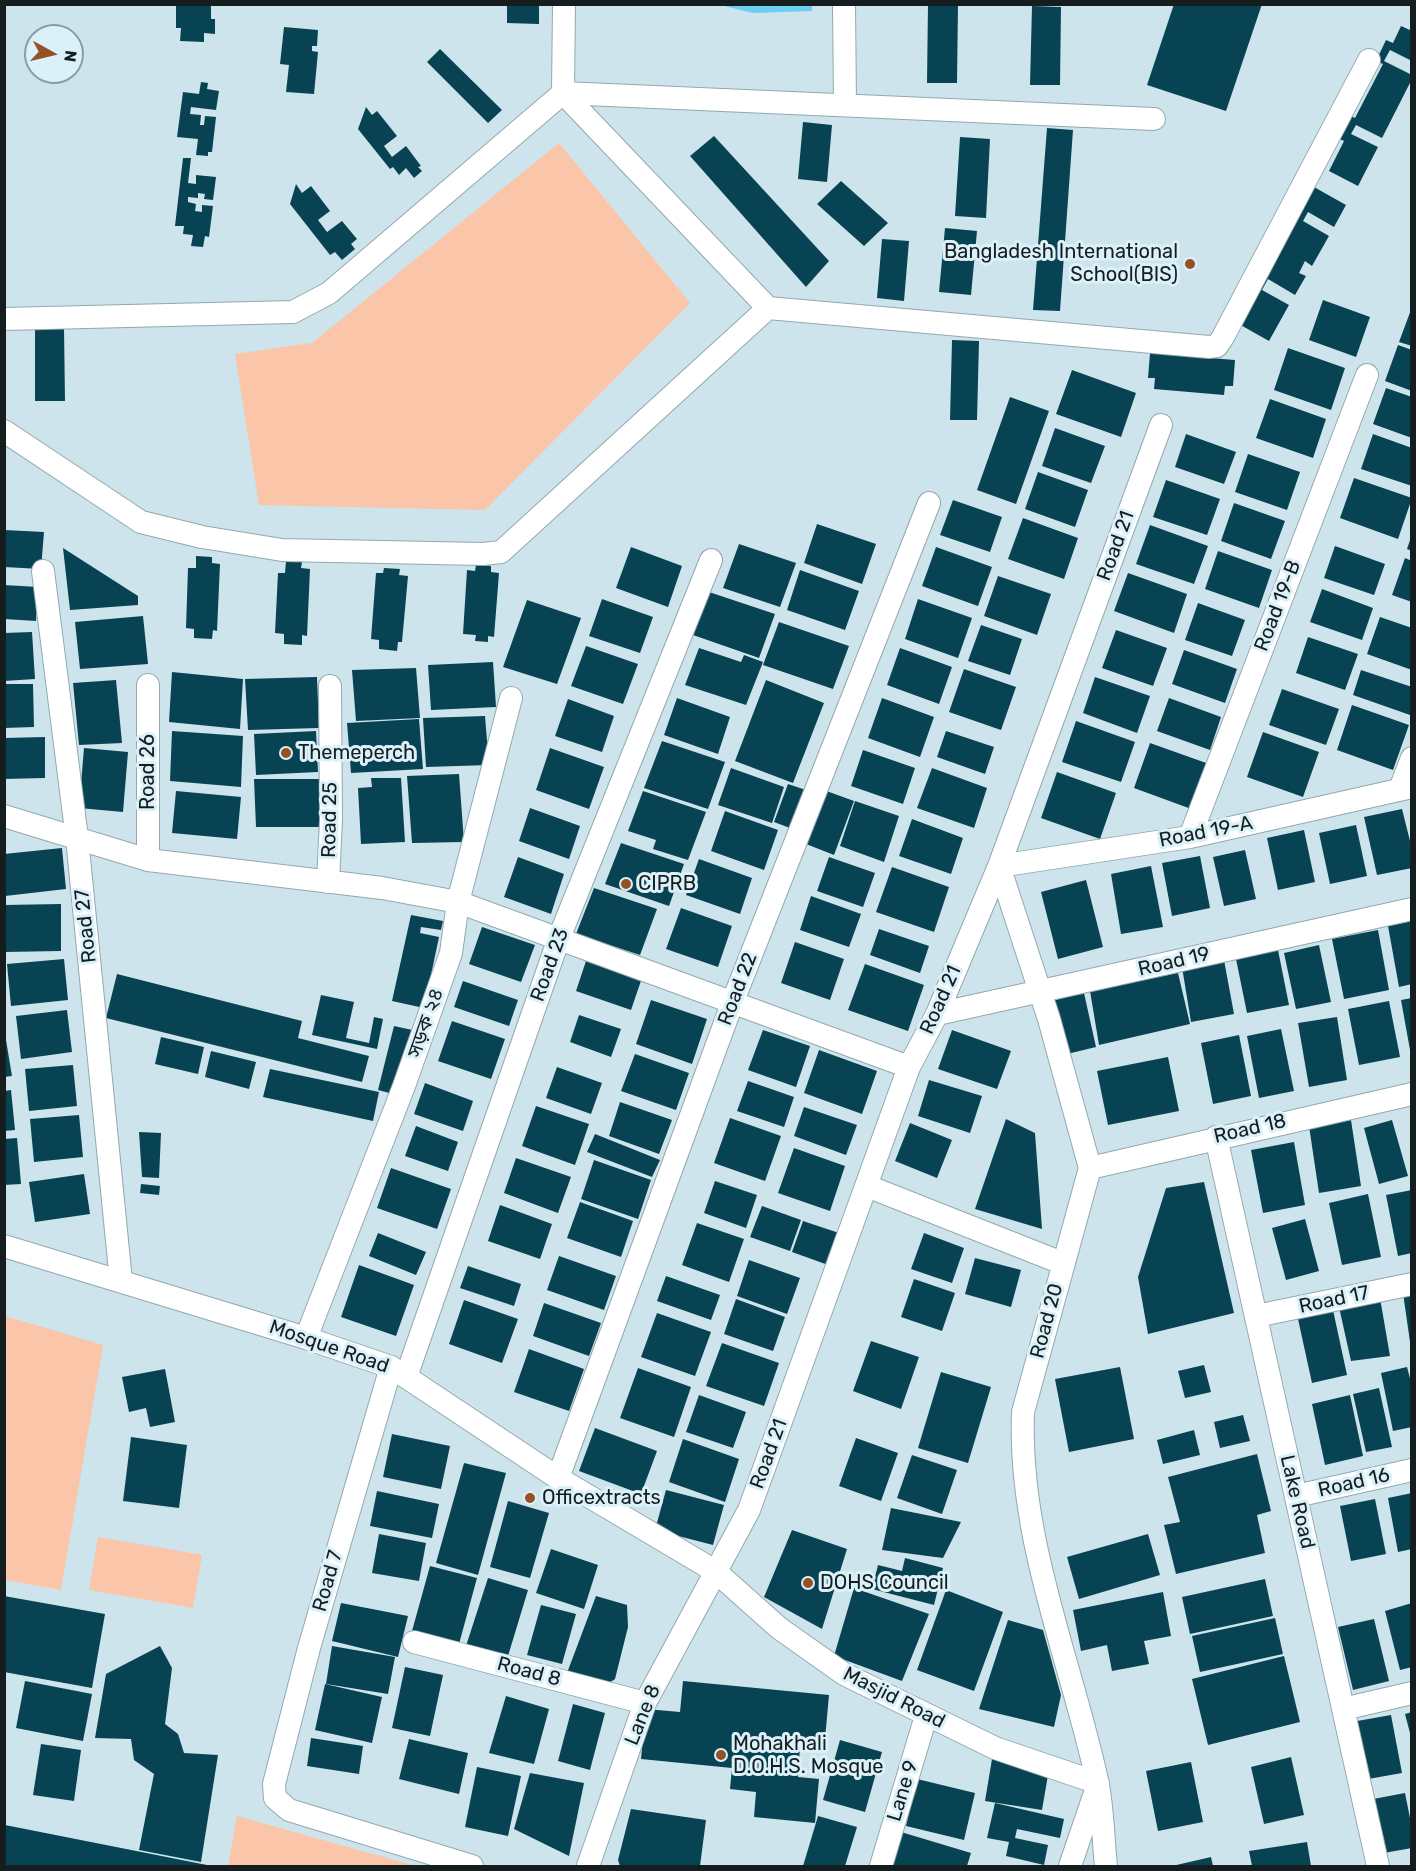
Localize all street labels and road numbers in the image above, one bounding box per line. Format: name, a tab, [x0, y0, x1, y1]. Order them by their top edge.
street label: Road 21	[1092, 508, 1140, 584]
street label: Road 19-B	[1250, 557, 1306, 655]
street label: Road 26	[136, 734, 160, 810]
street label: Road 25	[317, 782, 343, 858]
street label: Road 19-A	[1157, 811, 1255, 853]
street label: Road 27	[70, 888, 102, 964]
street label: Road 23	[526, 925, 574, 1005]
street label: Road 19	[1136, 942, 1212, 982]
street label: Road 22	[713, 949, 763, 1029]
street label: Road 21	[915, 962, 967, 1038]
street label: সড়ক ২৪	[403, 985, 449, 1061]
street label: Road 18	[1211, 1109, 1289, 1149]
street label: Road 20	[1025, 1281, 1069, 1361]
street label: Road 17	[1297, 1281, 1371, 1319]
street label: Mosque Road	[266, 1315, 392, 1379]
street label: Road 21	[745, 1416, 793, 1492]
street label: Lake Road	[1275, 1453, 1319, 1551]
street label: Road 16	[1316, 1463, 1392, 1503]
street label: Road 7	[308, 1548, 348, 1614]
street label: Road 8	[494, 1652, 564, 1692]
street label: Masjid Road	[839, 1662, 949, 1734]
street label: Lane 8	[620, 1681, 666, 1749]
street label: Lane 9	[882, 1758, 924, 1824]

